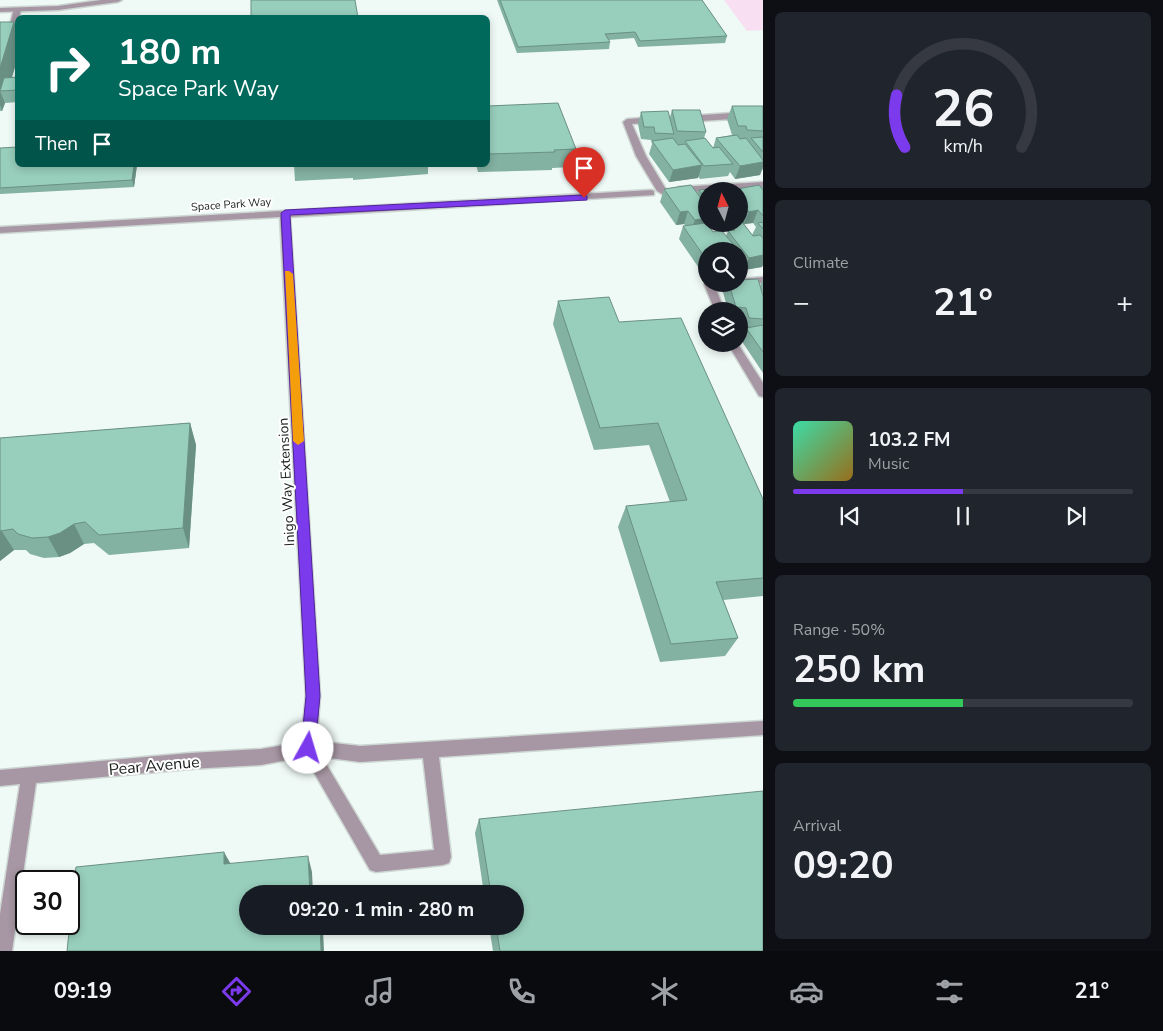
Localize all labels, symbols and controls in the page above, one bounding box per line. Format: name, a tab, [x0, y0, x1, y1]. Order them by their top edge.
text: 180 m	[118, 29, 221, 76]
icon: right	[35, 35, 100, 100]
text: 26	[932, 73, 994, 144]
text: Space Park Way	[118, 74, 279, 104]
icon: arrive	[88, 130, 116, 158]
text: Then	[35, 131, 78, 157]
text: km/h	[943, 134, 983, 158]
pin	[563, 147, 605, 198]
icon: arrive	[570, 154, 598, 182]
north arrow	[698, 182, 748, 232]
map controls	[698, 182, 748, 352]
street label: Space Park Way	[190, 194, 272, 215]
button: search	[698, 242, 748, 292]
text: Climate	[793, 252, 848, 274]
text: 21°	[933, 277, 993, 328]
text: −	[793, 284, 810, 322]
text: +	[1116, 284, 1133, 322]
button: layers	[698, 302, 748, 352]
street label: Inigo Way Extension	[274, 417, 299, 547]
text: 103.2 FM	[868, 427, 951, 453]
text: Music	[868, 453, 909, 475]
icon: previous	[836, 502, 864, 530]
icon: pause	[949, 502, 977, 530]
icon: next	[1062, 502, 1090, 530]
text: Range · 50%	[793, 619, 885, 641]
text: 250 km	[793, 644, 925, 695]
position arrow	[281, 721, 333, 773]
street label: Pear Avenue	[108, 751, 200, 781]
text: Arrival	[793, 815, 841, 837]
text: 09:20	[793, 840, 894, 891]
speed limit sign: 30	[15, 870, 80, 935]
text: 09:20 · 1 min · 280 m	[289, 897, 474, 923]
icon: directions	[219, 974, 254, 1009]
icon: music	[362, 974, 397, 1009]
icon: phone	[504, 974, 539, 1009]
icon: climate	[647, 974, 682, 1009]
icon: car	[789, 974, 824, 1009]
icon: filters	[932, 974, 967, 1009]
text: 09:19	[54, 976, 112, 1006]
text: 21°	[1074, 976, 1109, 1006]

